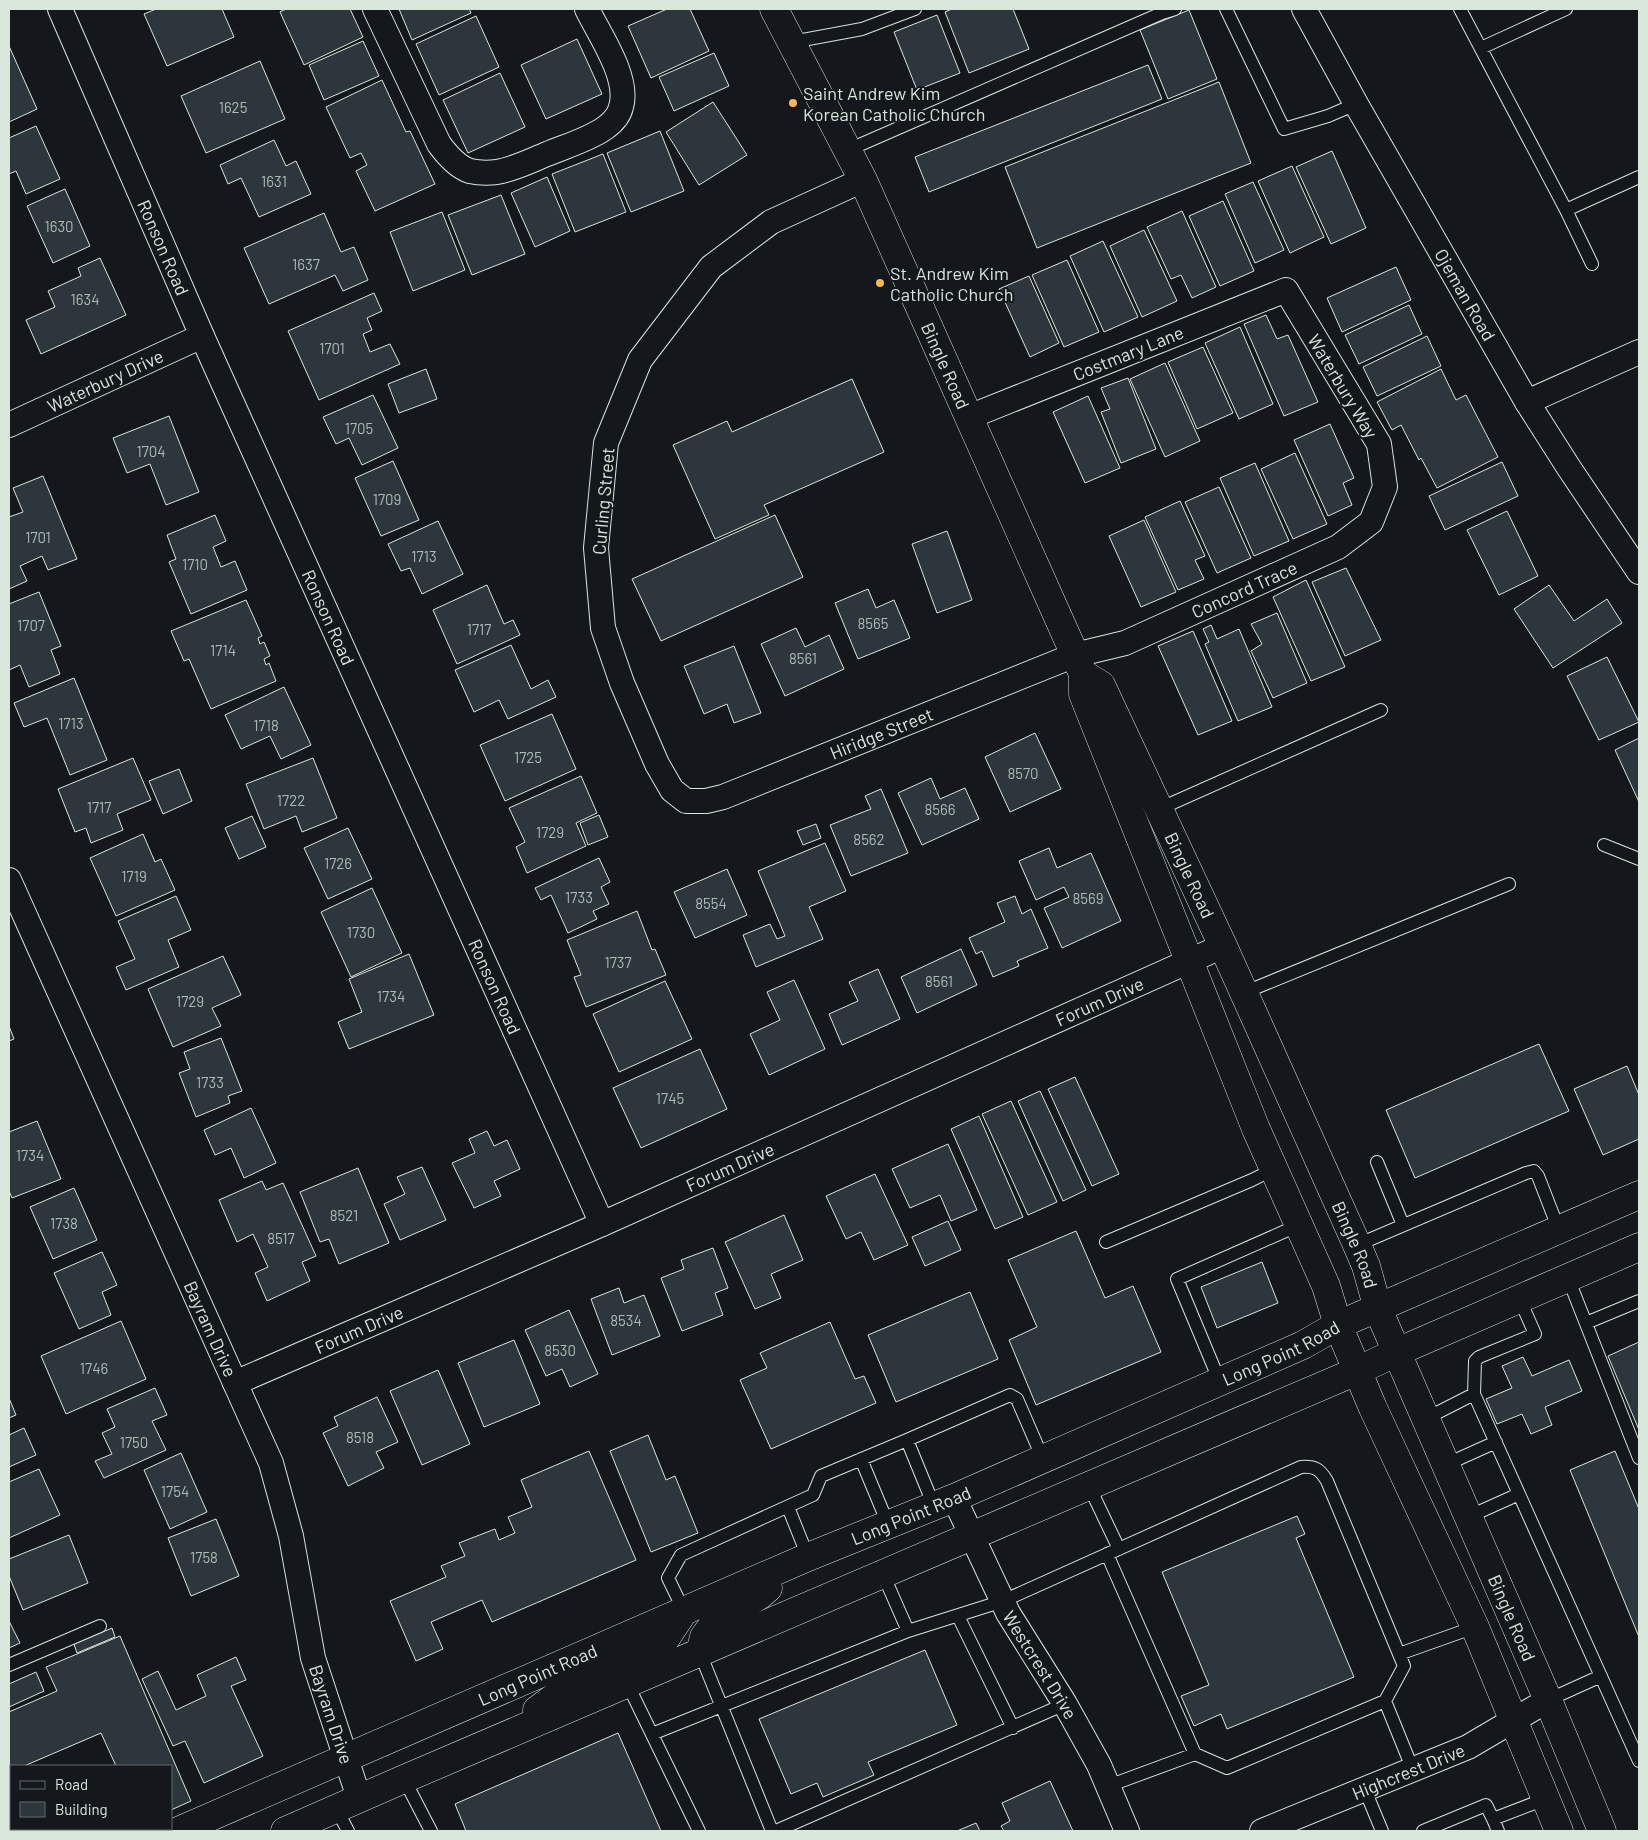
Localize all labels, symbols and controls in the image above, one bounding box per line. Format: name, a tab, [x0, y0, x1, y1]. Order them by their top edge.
place label: Saint Andrew Kim Korean Catholic Church	[803, 82, 985, 125]
marker: Saint Andrew Kim Korean Catholic Church	[787, 97, 799, 109]
house number: 1625	[219, 98, 247, 116]
house number: 1631	[261, 172, 287, 190]
street label: Ronson Road	[133, 196, 194, 299]
house number: 1630	[44, 217, 74, 235]
street label: Ojeman Road	[1430, 245, 1500, 344]
house number: 1637	[292, 255, 320, 273]
place label: St. Andrew Kim Catholic Church	[890, 262, 1013, 305]
marker: St. Andrew Kim Catholic Church	[874, 277, 886, 289]
house number: 1634	[71, 290, 99, 308]
street label: Bingle Road	[917, 319, 975, 412]
street label: Costmary Lane	[1069, 321, 1187, 385]
street label: Waterbury Way	[1303, 330, 1383, 442]
house number: 1701	[319, 339, 345, 357]
street label: Waterbury Drive	[44, 344, 167, 417]
house number: 1705	[345, 419, 373, 437]
house number: 1704	[136, 442, 166, 460]
street label: Curling Street	[587, 446, 619, 556]
house number: 1709	[373, 490, 401, 508]
house number: 1701	[25, 528, 51, 546]
house number: 1713	[411, 547, 437, 565]
house number: 1710	[182, 555, 208, 573]
street label: Concord Trace	[1188, 556, 1300, 623]
street label: Ronson Road	[298, 566, 360, 668]
house number: 8565	[858, 614, 888, 632]
house number: 1707	[17, 616, 45, 634]
house number: 1717	[467, 620, 491, 638]
house number: 1714	[210, 641, 236, 659]
house number: 8561	[789, 649, 817, 667]
street label: Hiridge Street	[826, 702, 936, 764]
house number: 1713	[58, 714, 84, 732]
house number: 1718	[253, 716, 279, 734]
house number: 1725	[514, 748, 542, 766]
house number: 8570	[1007, 764, 1039, 782]
house number: 1722	[277, 791, 305, 809]
house number: 1717	[87, 798, 111, 816]
house number: 8566	[925, 800, 955, 818]
house number: 1729	[536, 823, 564, 841]
street label: Bingle Road	[1160, 829, 1219, 922]
house number: 8562	[853, 830, 885, 848]
house number: 1726	[324, 854, 352, 872]
house number: 1719	[121, 867, 147, 885]
house number: 1733	[565, 888, 593, 906]
house number: 8569	[1072, 889, 1104, 907]
house number: 8554	[695, 894, 727, 912]
house number: 1730	[347, 923, 375, 941]
street label: Ronson Road	[464, 935, 526, 1038]
house number: 1737	[604, 953, 632, 971]
house number: 8561	[925, 972, 953, 990]
street label: Forum Drive	[1052, 972, 1147, 1031]
house number: 1734	[377, 987, 405, 1005]
house number: 1729	[176, 992, 204, 1010]
house number: 1733	[196, 1073, 224, 1091]
house number: 1745	[656, 1089, 684, 1107]
street label: Forum Drive	[682, 1137, 777, 1196]
house number: 1734	[16, 1146, 44, 1164]
street label: Bingle Road	[1328, 1198, 1383, 1291]
house number: 8521	[330, 1206, 358, 1224]
house number: 1738	[50, 1214, 78, 1232]
house number: 8517	[267, 1229, 295, 1247]
street label: Bayram Drive	[180, 1277, 242, 1380]
street label: Forum Drive	[311, 1301, 406, 1358]
house number: 8534	[610, 1311, 642, 1329]
street label: Long Point Road	[1219, 1316, 1343, 1390]
house number: 8530	[544, 1341, 576, 1359]
house number: 1746	[80, 1359, 108, 1377]
house number: 8518	[346, 1428, 374, 1446]
house number: 1750	[120, 1433, 148, 1451]
street label: Long Point Road	[848, 1481, 974, 1549]
house number: 1754	[161, 1482, 189, 1500]
house number: 1758	[190, 1548, 218, 1566]
street label: Bingle Road	[1484, 1571, 1541, 1664]
street label: Westcrest Drive	[998, 1606, 1082, 1723]
street label: Long Point Road	[475, 1639, 600, 1710]
street label: Bayram Drive	[305, 1662, 358, 1767]
street label: Highcrest Drive	[1349, 1739, 1468, 1804]
legend	[10, 1765, 172, 1830]
text: Road	[55, 1775, 88, 1793]
text: Building	[55, 1800, 108, 1818]

